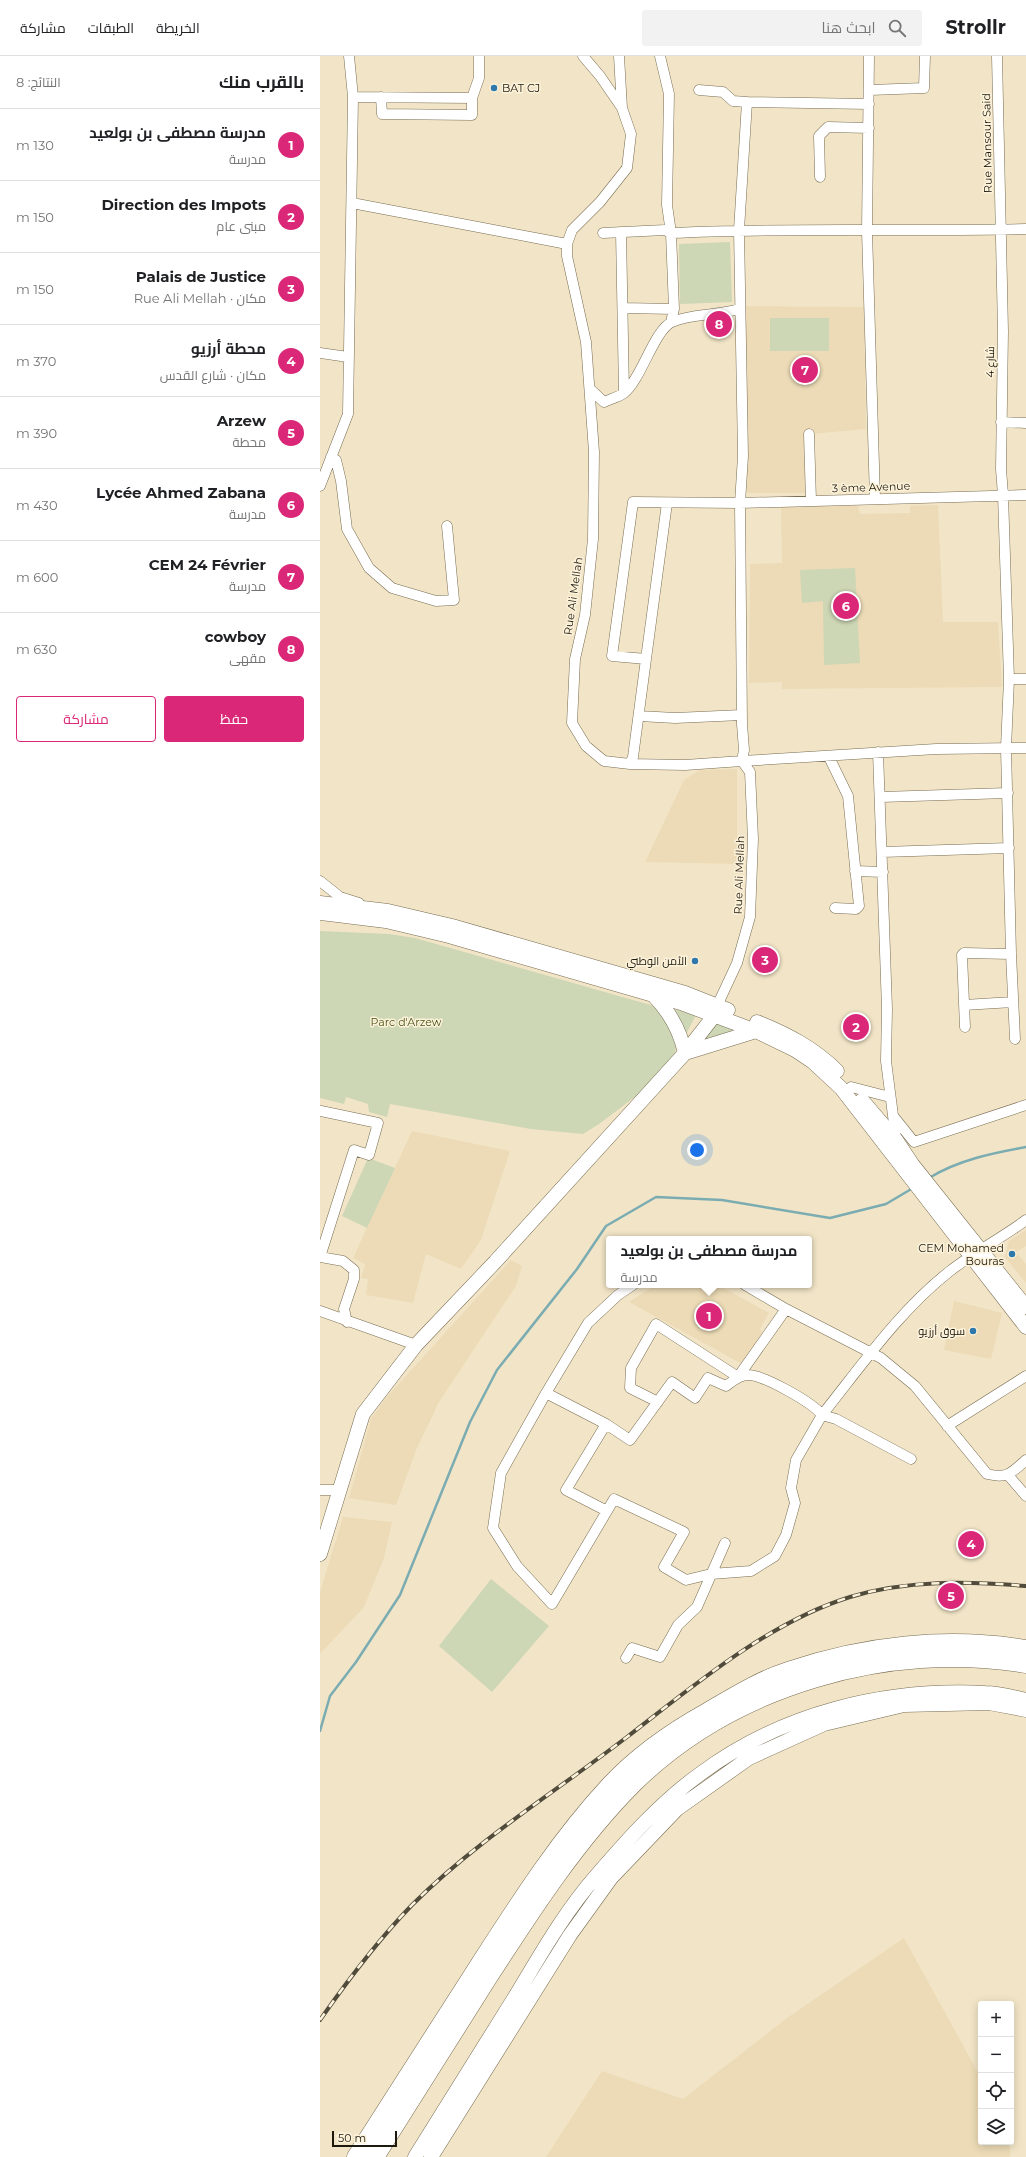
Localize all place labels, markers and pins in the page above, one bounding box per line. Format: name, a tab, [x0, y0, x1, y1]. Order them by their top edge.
place label: BAT CJ	[502, 81, 540, 95]
marker: BAT CJ	[489, 83, 499, 93]
pin: 8	[706, 309, 732, 339]
pin: 7	[792, 355, 818, 385]
pin: 6	[833, 591, 859, 621]
pin: 3	[752, 945, 778, 975]
place label: الأمن الوطني	[627, 954, 687, 970]
marker: الأمن الوطني	[690, 956, 700, 966]
pin: 2	[843, 1012, 869, 1042]
place label: CEM Mohamed Bouras	[918, 1241, 1005, 1268]
marker: CEM Mohamed Bouras	[1007, 1249, 1017, 1259]
pin: 1	[696, 1301, 722, 1331]
place label: سوق أرزيو	[918, 1324, 965, 1338]
marker: سوق أرزيو	[968, 1326, 978, 1336]
pin: 4	[958, 1529, 984, 1559]
pin: 5	[938, 1581, 964, 1611]

